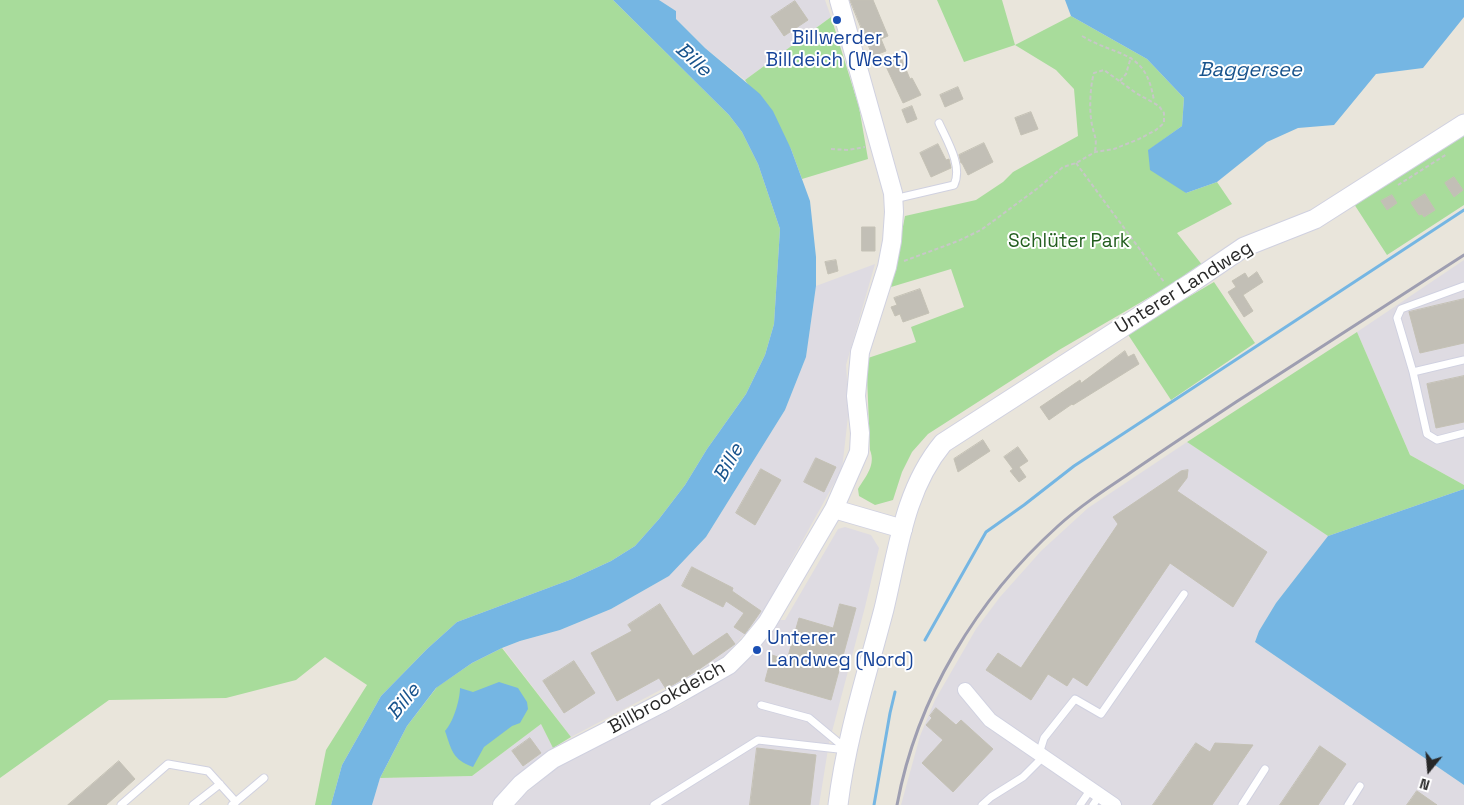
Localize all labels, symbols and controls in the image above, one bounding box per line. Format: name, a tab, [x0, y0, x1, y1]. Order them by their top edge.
marker: Billwerder Billdeich (West)	[831, 14, 843, 26]
place label: Billwerder Billdeich (West)	[765, 28, 909, 72]
water label: Bille	[670, 38, 716, 82]
water label: Baggersee	[1198, 59, 1302, 83]
park label: Schlüter Park	[1008, 231, 1130, 253]
street label: Unterer Landweg	[1111, 237, 1257, 339]
water label: Bille	[709, 440, 749, 486]
place label: Unterer Landweg (Nord)	[767, 628, 913, 672]
marker: Unterer Landweg (Nord)	[751, 644, 763, 656]
street label: Billbrookdeich	[605, 657, 729, 739]
water label: Bille	[382, 679, 426, 725]
north arrow	[1404, 745, 1454, 795]
text: N	[1418, 774, 1432, 794]

